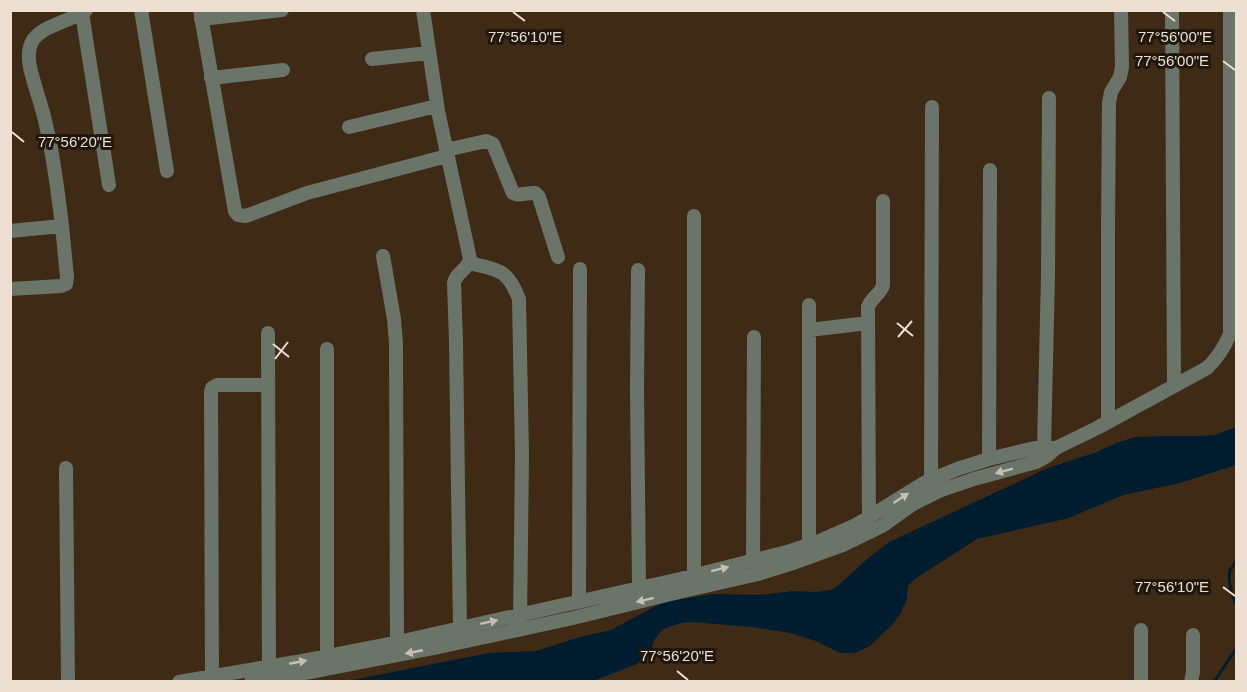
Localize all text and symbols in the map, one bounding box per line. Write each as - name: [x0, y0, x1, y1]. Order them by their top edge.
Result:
- text: 77°56'10"E: [488, 28, 562, 45]
- text: 77°56'00"E: [1138, 28, 1212, 45]
- text: 77°56'00"E: [1135, 52, 1209, 69]
- text: 77°56'20"E: [38, 133, 112, 150]
- one-way arrow: [994, 467, 1012, 476]
- one-way arrow: [892, 492, 908, 504]
- one-way arrow: [711, 563, 730, 573]
- text: 77°56'10"E: [1135, 578, 1209, 595]
- one-way arrow: [636, 596, 654, 606]
- one-way arrow: [480, 617, 499, 626]
- text: 77°56'20"E: [640, 647, 714, 664]
- one-way arrow: [404, 648, 423, 657]
- one-way arrow: [289, 657, 308, 666]

